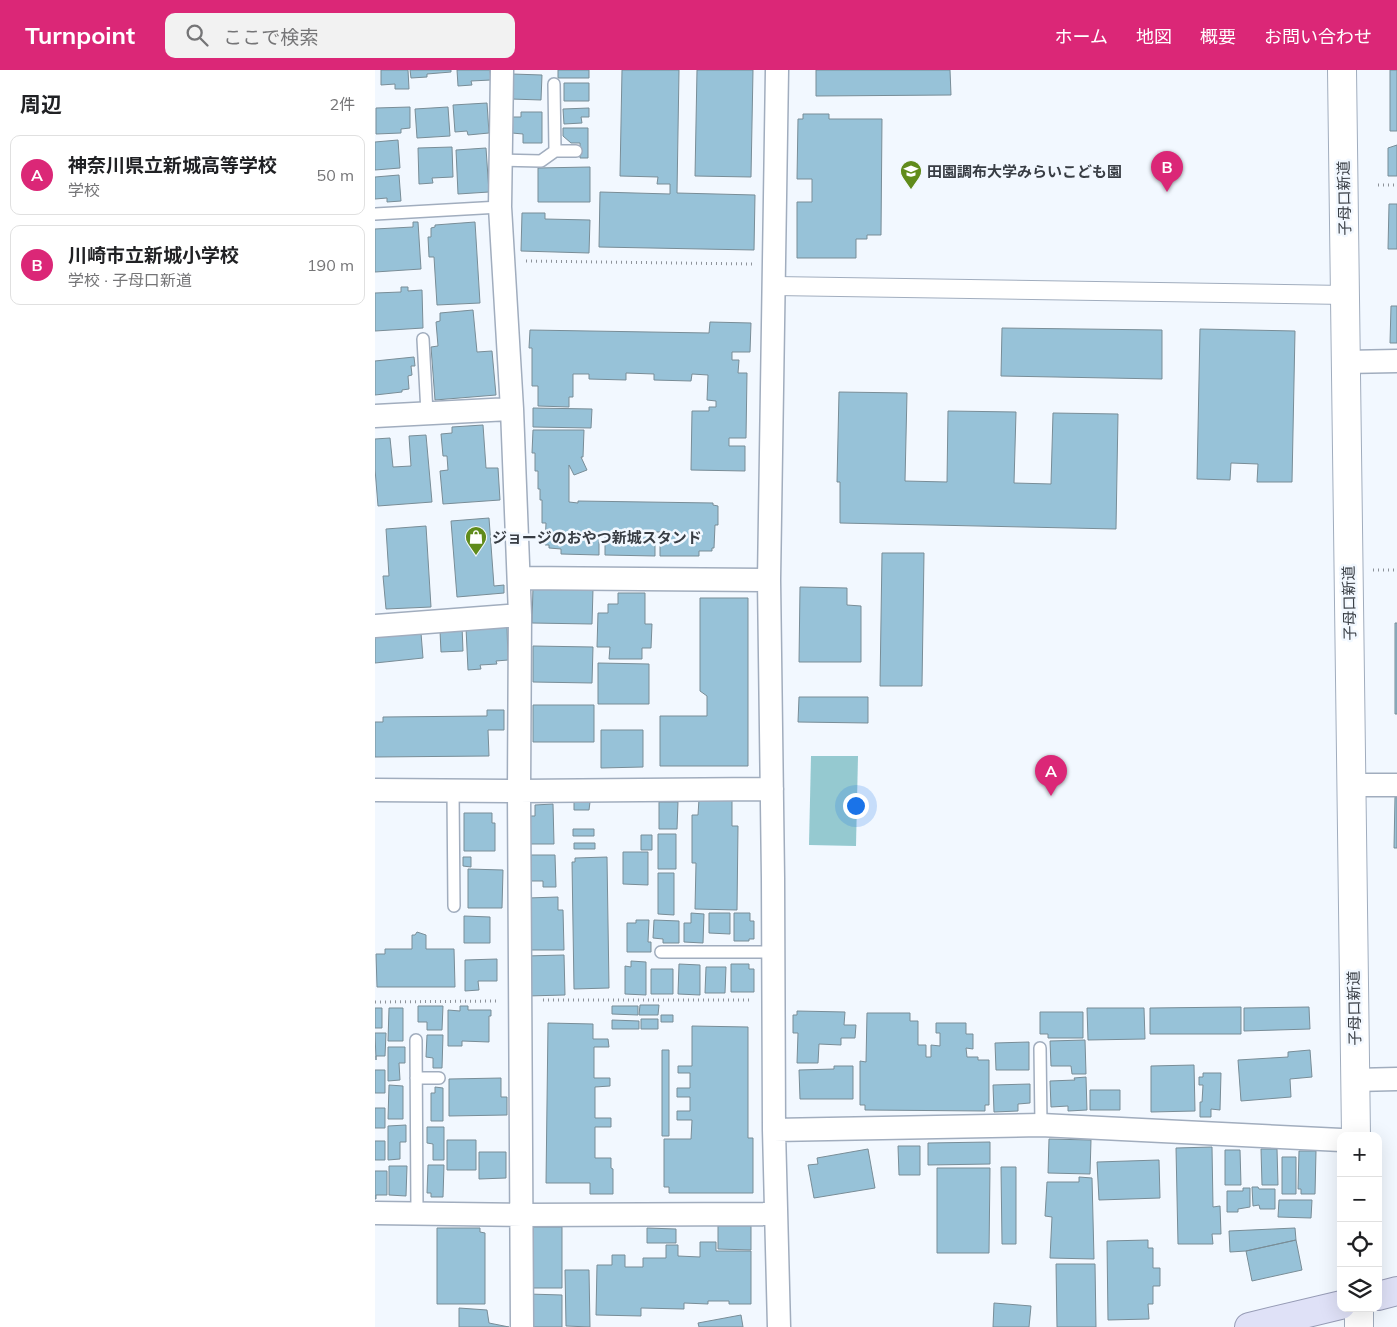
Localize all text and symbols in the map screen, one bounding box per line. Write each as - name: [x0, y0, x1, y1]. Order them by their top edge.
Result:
- search box: [165, 13, 515, 58]
- text: Turnpoint: [25, 20, 135, 50]
- icon: search: [183, 21, 211, 49]
- text: ここで検索: [223, 25, 318, 49]
- text: ホーム: [1055, 25, 1108, 48]
- text: 地図: [1136, 25, 1172, 48]
- text: 概要: [1200, 25, 1236, 48]
- text: お問い合わせ: [1264, 25, 1372, 48]
- text: 周辺: [20, 91, 62, 117]
- text: 2件: [329, 94, 355, 114]
- pin: B: [1151, 151, 1183, 192]
- text: 神奈川県立新城高等学校: [68, 153, 277, 177]
- school or university icon: 田園調布大学みらいこども園: [899, 159, 923, 190]
- street label: 子母口新道: [1334, 160, 1354, 236]
- place label: 田園調布大学みらいこども園: [927, 162, 1122, 181]
- text: A: [31, 165, 43, 185]
- text: 50 m: [317, 165, 354, 185]
- text: 学校: [68, 180, 100, 200]
- text: 川崎市立新城小学校: [68, 243, 239, 267]
- text: B: [31, 255, 43, 275]
- text: 190 m: [307, 255, 354, 275]
- text: 学校 · 子母口新道: [68, 270, 192, 290]
- shop icon: ジョージのおやつ新城スタンド: [464, 525, 488, 556]
- place label: ジョージのおやつ新城スタンド: [492, 528, 702, 547]
- street label: 子母口新道: [1339, 565, 1359, 641]
- pin: A: [1035, 755, 1067, 796]
- your location: [843, 793, 869, 819]
- street label: 子母口新道: [1344, 970, 1364, 1046]
- map controls: [1337, 1132, 1382, 1312]
- button: +: [1337, 1132, 1382, 1177]
- button: −: [1337, 1177, 1382, 1222]
- button: locate: [1337, 1222, 1382, 1267]
- button: layers: [1337, 1267, 1382, 1312]

